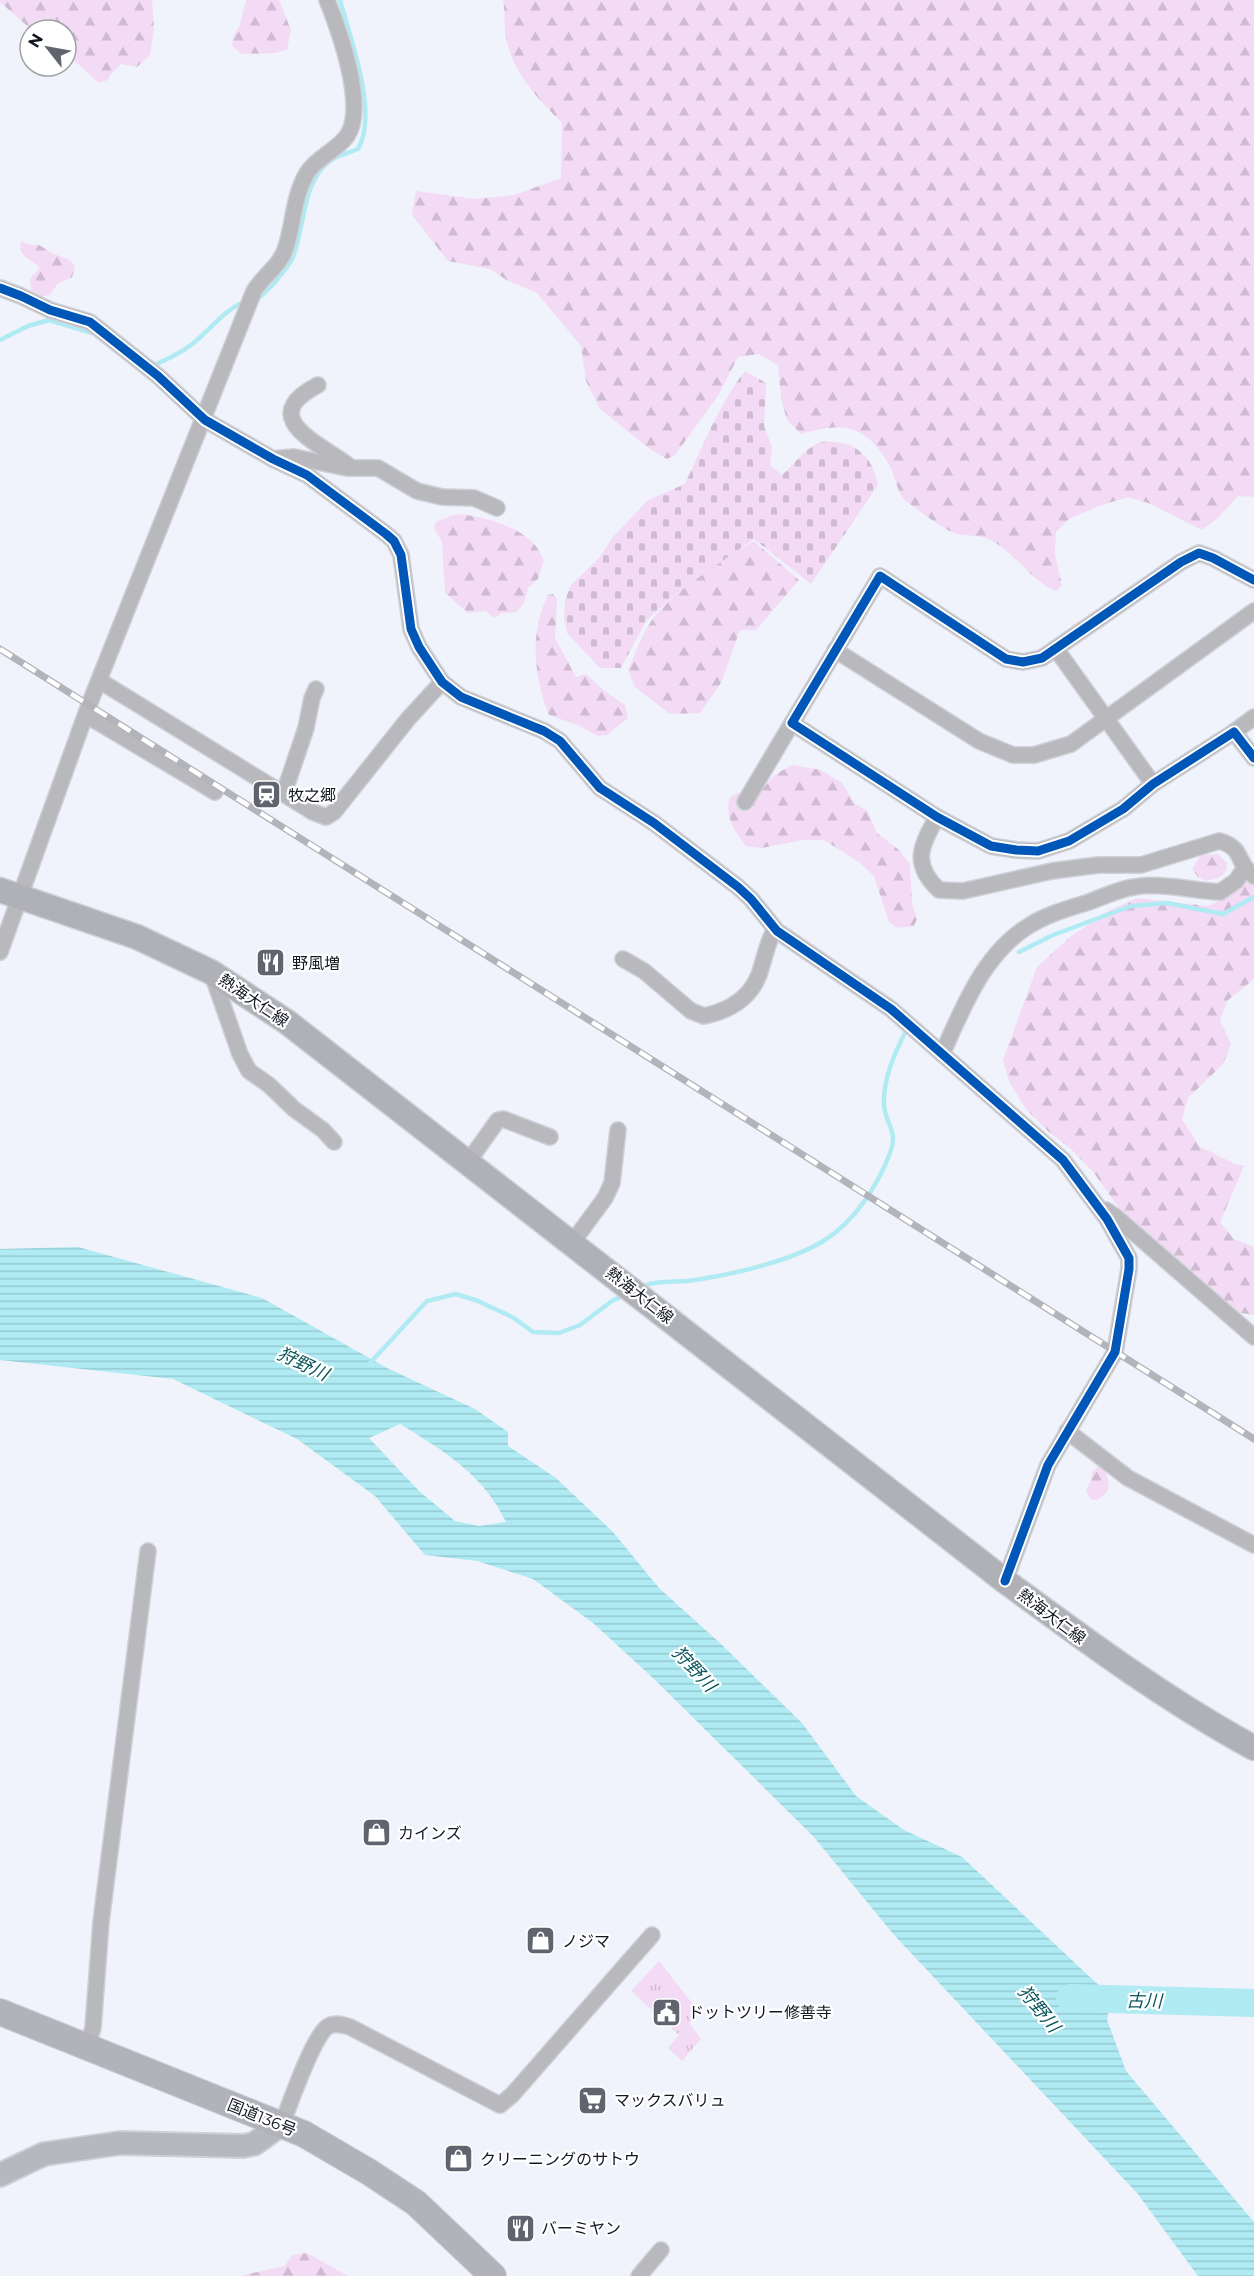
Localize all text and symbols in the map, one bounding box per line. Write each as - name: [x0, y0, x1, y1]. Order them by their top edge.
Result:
- north arrow: [18, 18, 78, 78]
- text: N: [24, 30, 47, 51]
- station icon: 牧之郷: [251, 779, 283, 811]
- place label: 牧之郷: [288, 786, 336, 805]
- restaurant icon: 野風増: [255, 947, 287, 979]
- place label: 野風増: [292, 954, 340, 973]
- street label: 熱海大仁線: [215, 970, 292, 1031]
- street label: 熱海大仁線: [602, 1263, 677, 1328]
- water label: 狩野川: [274, 1343, 334, 1386]
- street label: 熱海大仁線: [1014, 1585, 1089, 1648]
- water label: 狩野川: [668, 1642, 722, 1698]
- shop icon: カインズ: [361, 1817, 393, 1849]
- place label: カインズ: [398, 1824, 462, 1843]
- shop icon: ノジマ: [525, 1925, 557, 1957]
- place label: ノジマ: [562, 1932, 610, 1951]
- water label: 狩野川: [1013, 1981, 1066, 2038]
- water label: 古川: [1126, 1990, 1164, 2012]
- public building icon: ドットツリー修善寺: [651, 1996, 683, 2028]
- place label: ドットツリー修善寺: [688, 2003, 832, 2022]
- supermarket icon: マックスバリュ: [577, 2084, 609, 2116]
- place label: マックスバリュ: [614, 2091, 726, 2110]
- street label: 国道136号: [225, 2095, 299, 2140]
- shop icon: クリーニングのサトウ: [443, 2143, 475, 2175]
- place label: クリーニングのサトウ: [480, 2150, 640, 2169]
- restaurant icon: バーミヤン: [504, 2212, 536, 2244]
- place label: バーミヤン: [541, 2219, 621, 2238]

